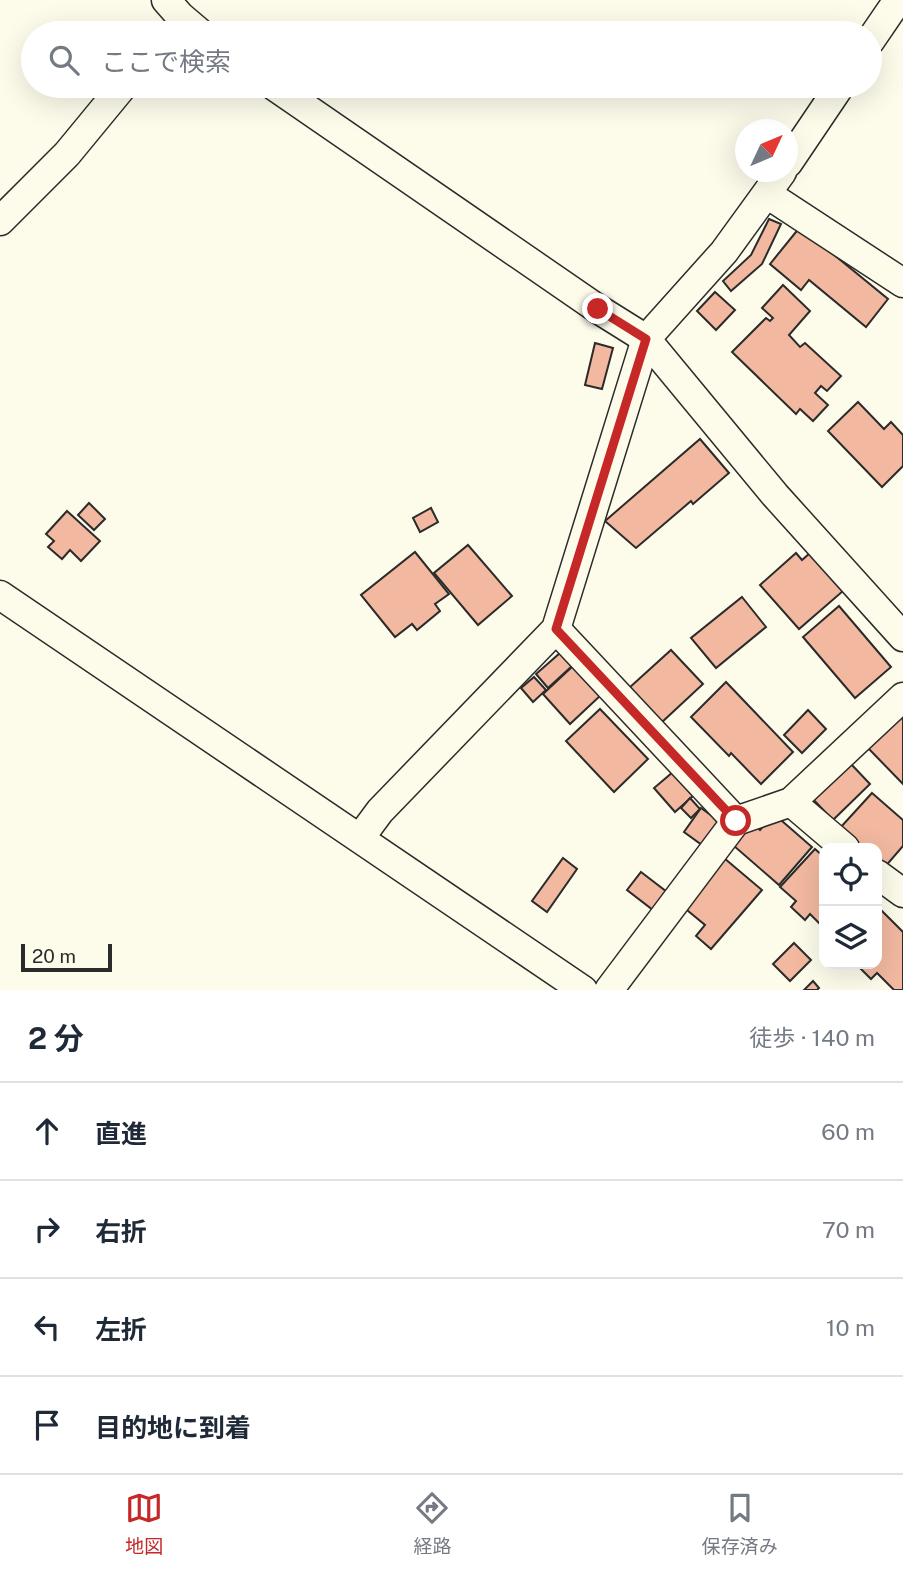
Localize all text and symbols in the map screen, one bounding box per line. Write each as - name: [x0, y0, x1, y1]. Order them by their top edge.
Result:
- search box: [21, 21, 882, 98]
- icon: search: [45, 41, 83, 79]
- text: ここで検索: [101, 46, 231, 77]
- north arrow: [735, 119, 798, 182]
- route end: [582, 293, 613, 324]
- route start: [720, 805, 751, 836]
- map controls: [819, 843, 882, 969]
- button: locate: [819, 843, 882, 906]
- button: layers: [819, 906, 882, 969]
- scale bar: [21, 941, 112, 973]
- text: 20 m: [32, 945, 76, 967]
- text: 2 分: [28, 1020, 84, 1056]
- text: 徒歩 · 140 m: [749, 1024, 875, 1051]
- icon: ahead: [28, 1112, 66, 1150]
- text: 直進: [95, 1118, 147, 1149]
- text: 60 m: [821, 1118, 875, 1145]
- icon: right: [28, 1210, 66, 1248]
- text: 右折: [95, 1216, 147, 1247]
- text: 70 m: [822, 1216, 875, 1243]
- icon: left: [28, 1308, 66, 1346]
- text: 左折: [95, 1314, 147, 1345]
- text: 10 m: [826, 1314, 875, 1341]
- icon: arrive: [28, 1406, 66, 1444]
- text: 目的地に到着: [95, 1412, 251, 1443]
- tab: 地図: [125, 1489, 163, 1558]
- tab: 経路: [413, 1489, 452, 1558]
- tab: 保存済み: [702, 1489, 778, 1558]

